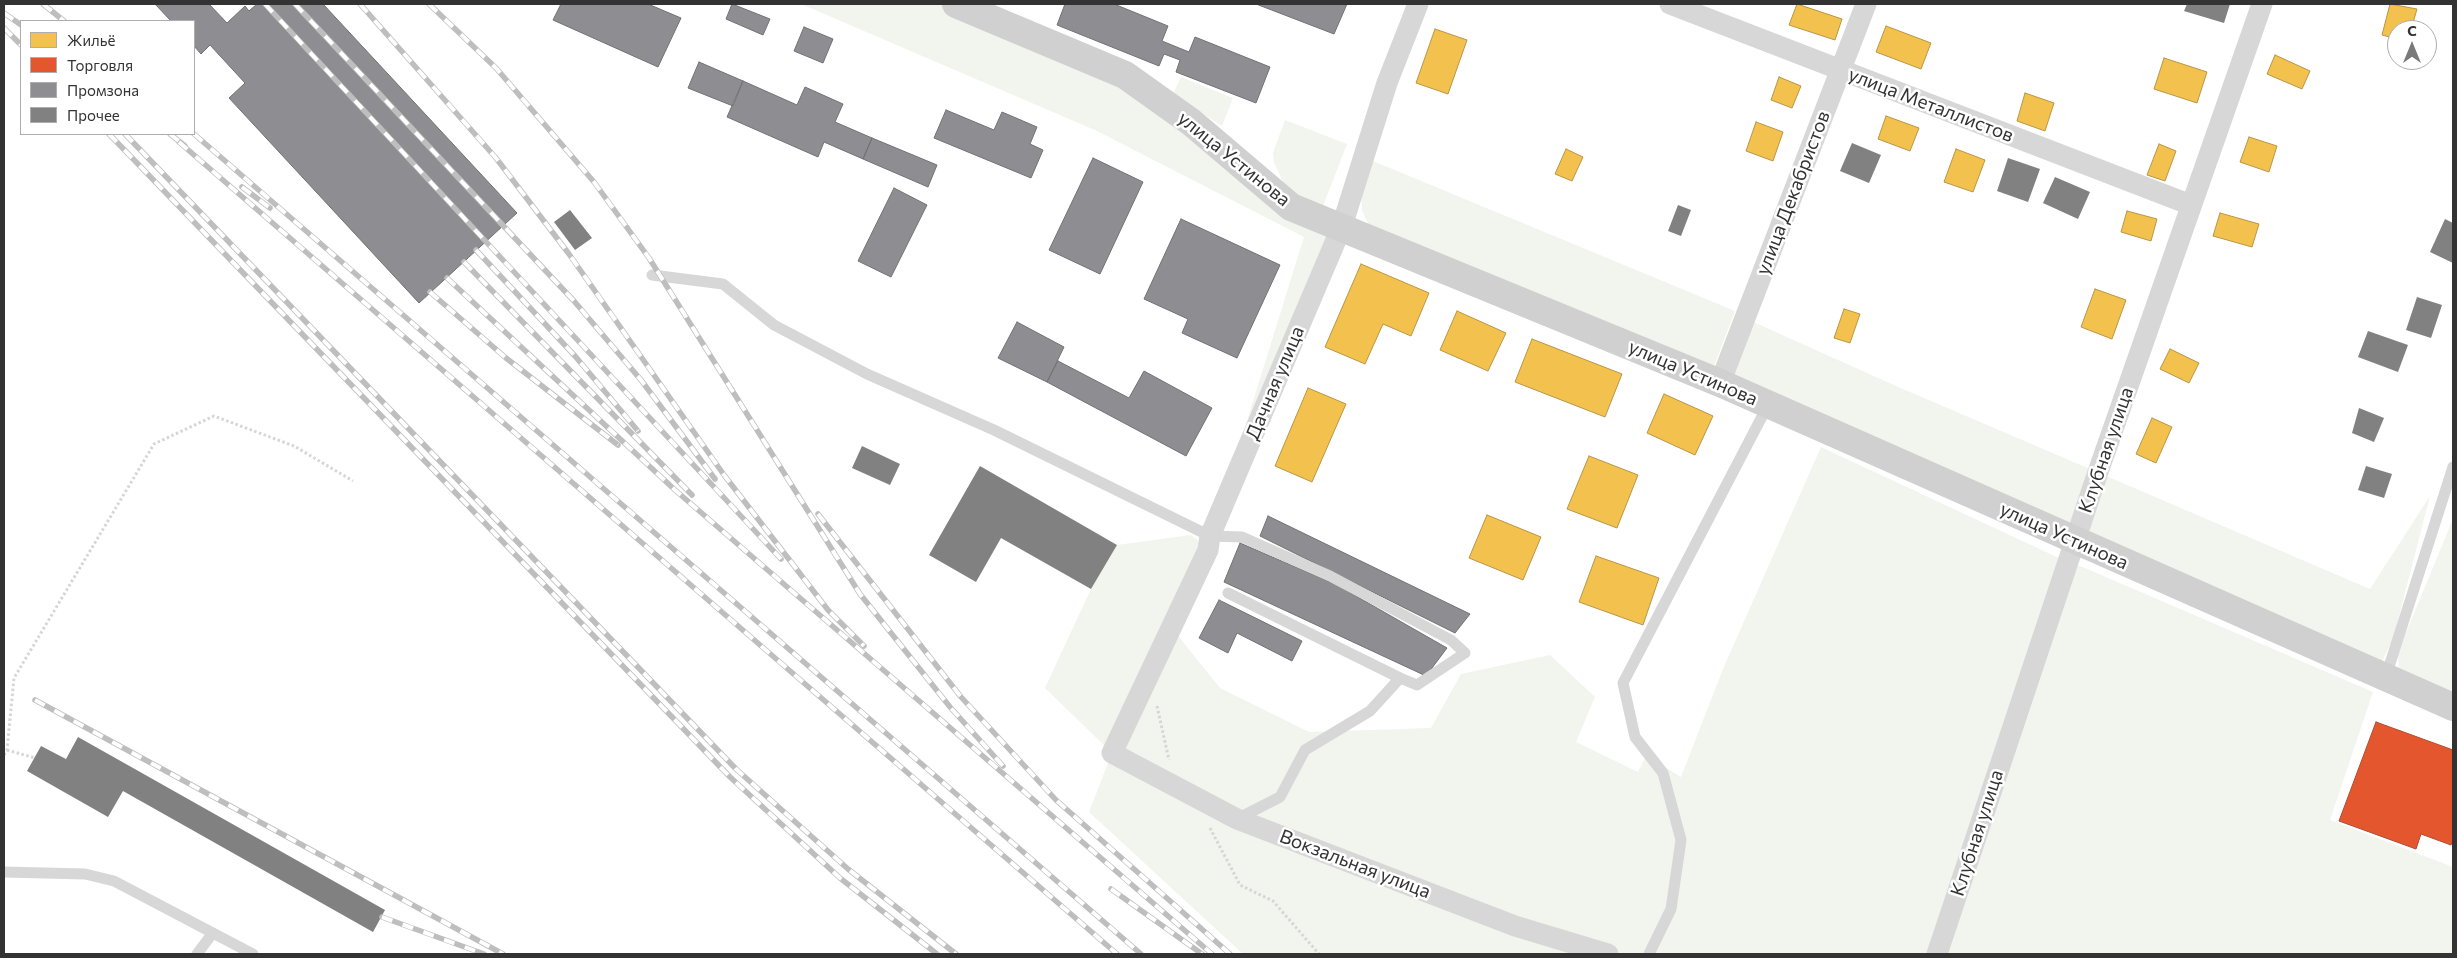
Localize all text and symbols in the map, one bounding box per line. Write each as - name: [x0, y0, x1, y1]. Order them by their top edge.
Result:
- legend: [20, 20, 195, 135]
- north arrow: [2387, 20, 2437, 70]
- text: С: [2407, 22, 2417, 39]
- text: Жильё: [67, 31, 115, 49]
- text: Торговля: [67, 56, 133, 74]
- street label: улица Металлистов: [1845, 63, 2017, 147]
- text: Промзона: [67, 81, 139, 99]
- text: Прочее: [67, 106, 120, 124]
- street label: улица Устинова: [1173, 107, 1295, 211]
- street label: улица Декабристов: [1751, 108, 1835, 278]
- street label: Дачная улица: [1241, 323, 1309, 443]
- street label: улица Устинова: [1625, 336, 1761, 410]
- street label: Клубная улица: [2074, 384, 2138, 516]
- street label: улица Устинова: [1996, 498, 2132, 574]
- street label: Клубная улица: [1946, 767, 2008, 899]
- street label: Вокзальная улица: [1276, 825, 1434, 903]

